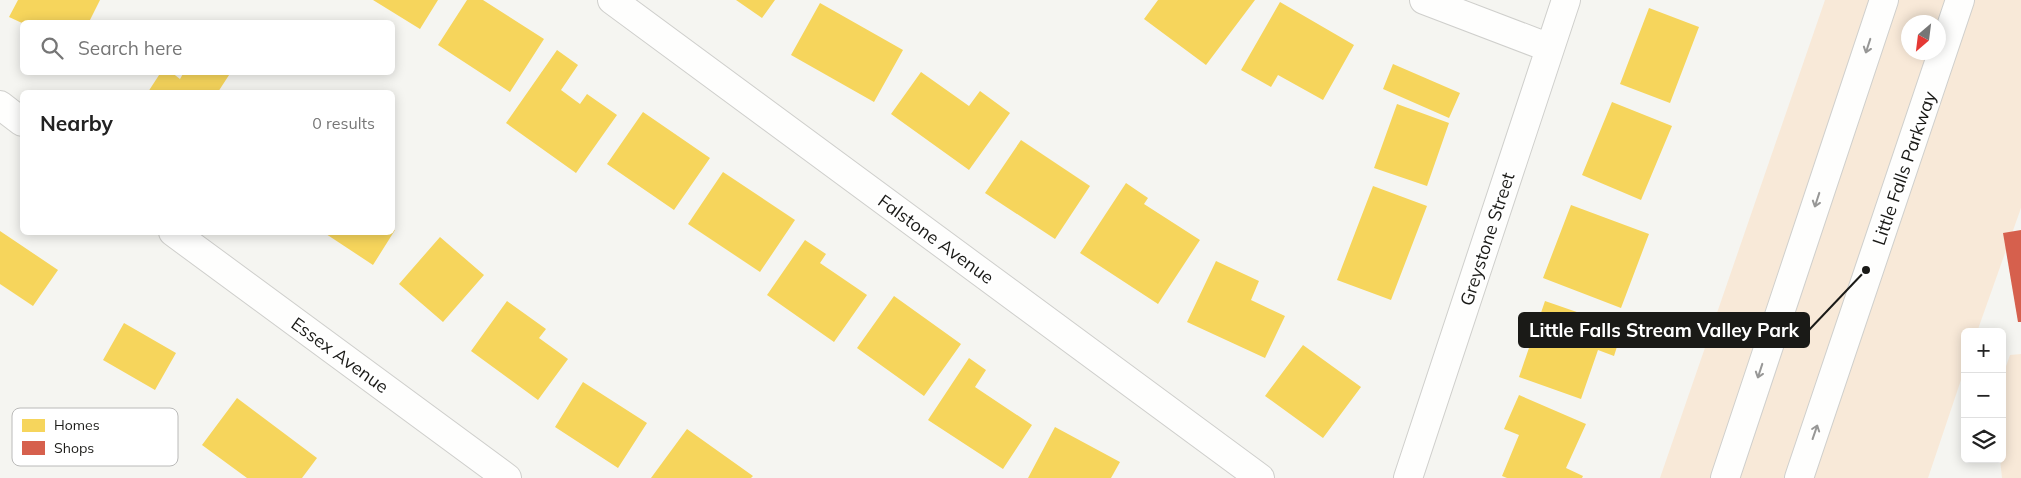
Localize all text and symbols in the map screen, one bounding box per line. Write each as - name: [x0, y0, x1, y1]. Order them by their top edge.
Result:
- north arrow: [1901, 15, 1946, 60]
- search box: [20, 20, 395, 75]
- icon: search: [38, 34, 66, 62]
- text: Search here: [78, 36, 182, 60]
- one-way arrow: [1863, 38, 1872, 54]
- street label: Little Falls Parkway: [1867, 88, 1941, 248]
- text: Nearby: [40, 110, 113, 136]
- text: 0 results: [312, 113, 375, 133]
- street label: Greystone Street: [1455, 169, 1519, 309]
- street label: Falstone Avenue: [873, 189, 999, 289]
- one-way arrow: [1812, 192, 1821, 208]
- street label: Essex Avenue: [287, 312, 393, 398]
- callout: Little Falls Stream Valley Park: [1519, 313, 1809, 347]
- text: Little Falls Stream Valley Park: [1529, 318, 1800, 342]
- map controls: [1961, 328, 2006, 463]
- button: +: [1961, 328, 2006, 373]
- one-way arrow: [1755, 363, 1764, 379]
- button: −: [1961, 373, 2006, 418]
- legend: [12, 408, 178, 466]
- text: Homes: [54, 416, 100, 434]
- button: layers: [1961, 418, 2006, 463]
- one-way arrow: [1811, 424, 1820, 440]
- text: Shops: [54, 439, 94, 457]

